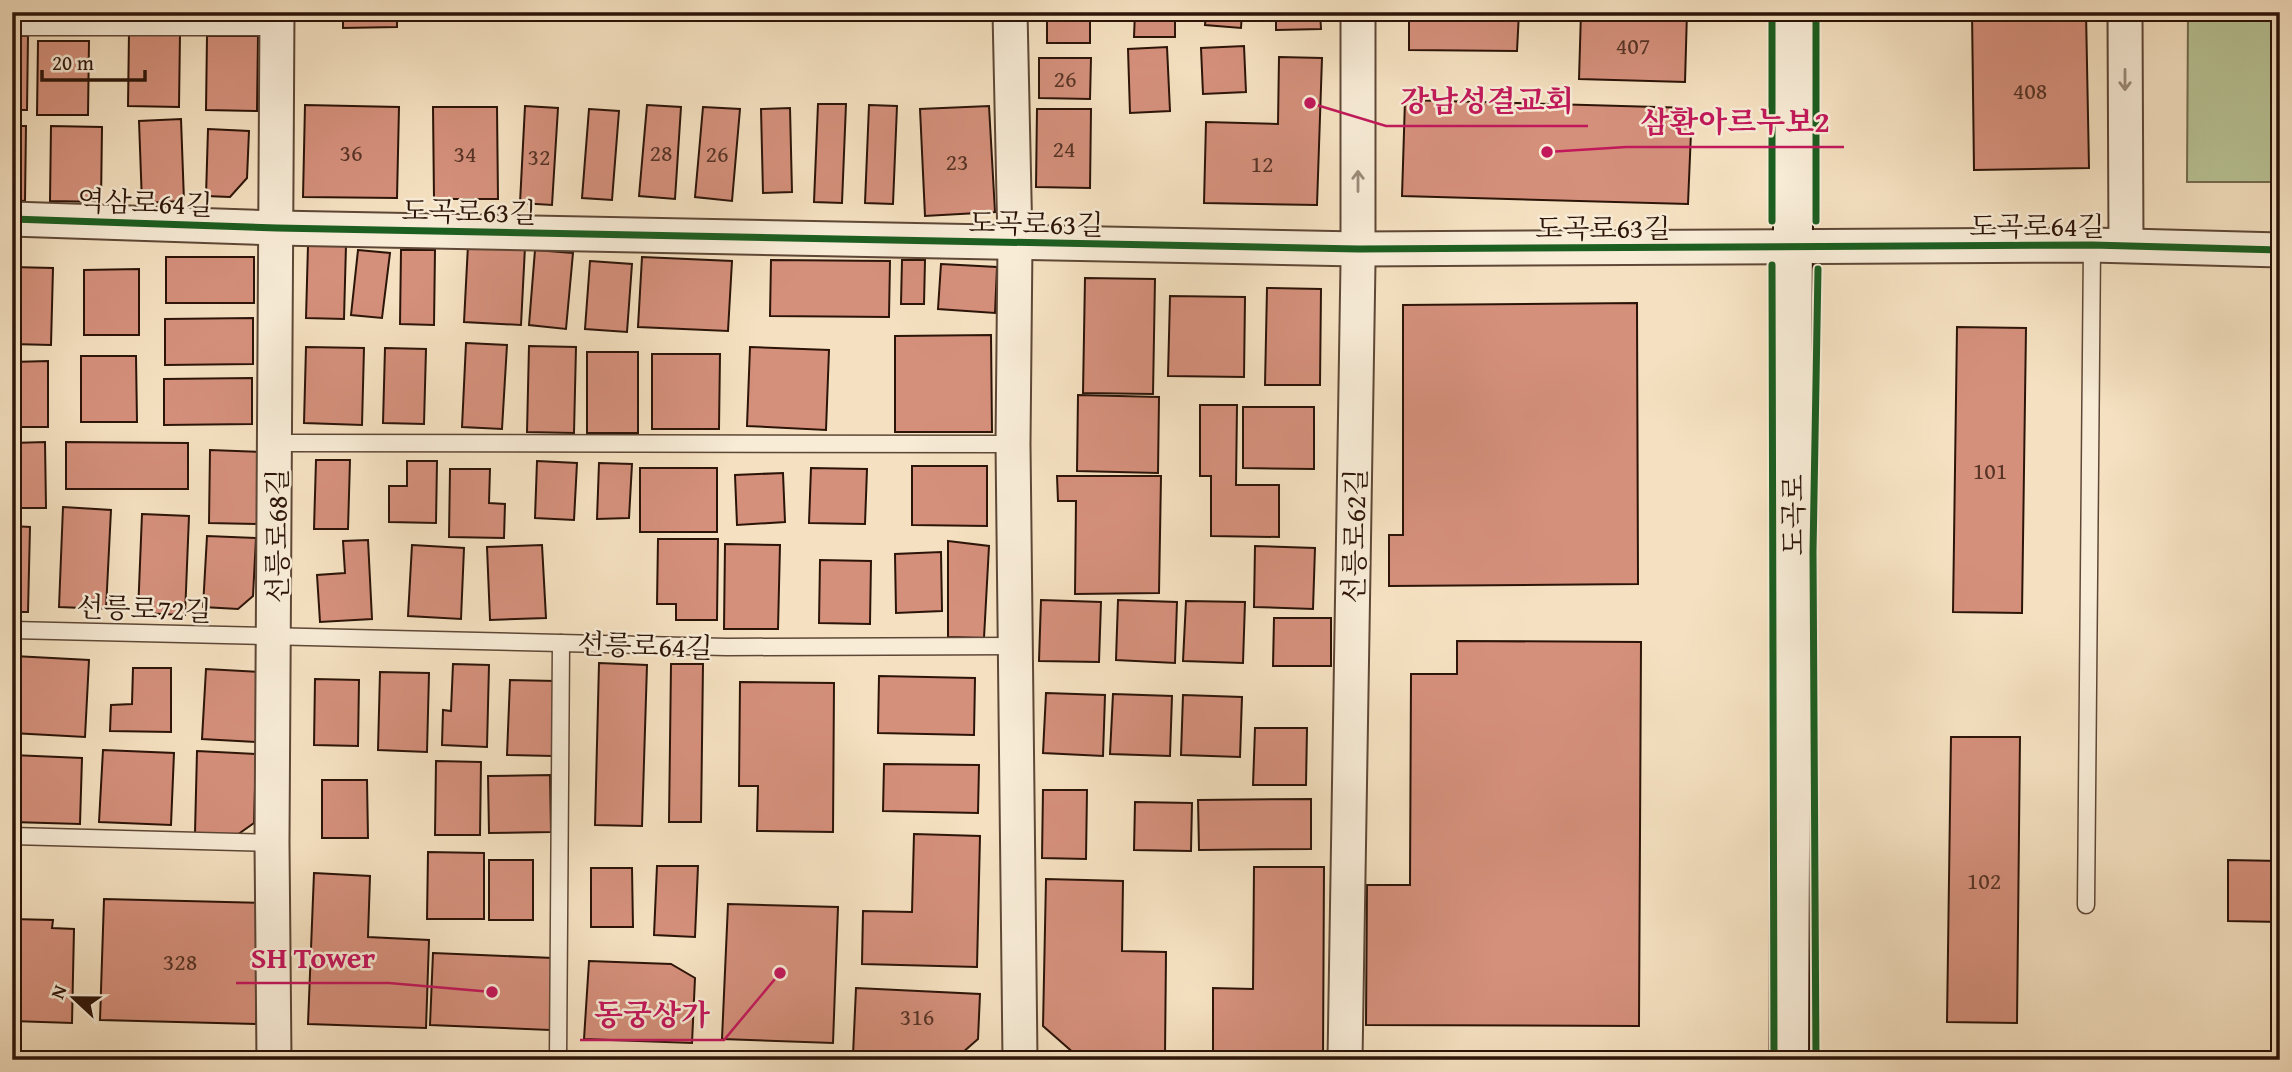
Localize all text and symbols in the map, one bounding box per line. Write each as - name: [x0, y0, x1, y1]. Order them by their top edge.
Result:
- house number: 407: [1616, 28, 1650, 63]
- scale bar: [42, 38, 145, 82]
- text: 20 m: [52, 47, 94, 78]
- house number: 26: [1053, 61, 1077, 96]
- one-way arrow: [2118, 69, 2132, 92]
- house number: 408: [2013, 73, 2047, 108]
- callout: 강남성결교회: [1386, 75, 1588, 126]
- text: 강남성결교회: [1400, 78, 1574, 122]
- callout: 삼환아르누보2: [1626, 96, 1844, 147]
- text: 삼환아르누보2: [1640, 99, 1830, 143]
- house number: 24: [1052, 131, 1076, 166]
- house number: 36: [339, 135, 363, 170]
- house number: 28: [649, 135, 673, 170]
- house number: 34: [453, 136, 477, 171]
- house number: 26: [705, 136, 729, 171]
- house number: 32: [527, 139, 551, 174]
- house number: 23: [945, 144, 969, 179]
- house number: 12: [1250, 146, 1274, 181]
- one-way arrow: [1351, 170, 1365, 193]
- street label: 역삼로64길: [77, 179, 213, 225]
- street label: 도곡로63길: [401, 189, 537, 233]
- street label: 도곡로63길: [968, 201, 1104, 245]
- street label: 도곡로64길: [1969, 205, 2105, 246]
- street label: 도곡로63길: [1535, 207, 1671, 248]
- house number: 101: [1973, 453, 2007, 488]
- street label: 선릉로68길: [256, 468, 297, 604]
- street label: 선릉로62길: [1332, 468, 1376, 604]
- street label: 도곡로: [1772, 474, 1813, 556]
- street label: 선릉로72길: [76, 585, 212, 631]
- street label: 선릉로64길: [577, 622, 713, 668]
- house number: 102: [1967, 863, 2001, 898]
- callout: SH Tower: [236, 932, 389, 983]
- text: SH Tower: [251, 935, 376, 979]
- house number: 328: [163, 944, 197, 979]
- north arrow: [38, 964, 108, 1034]
- text: N: [43, 980, 74, 1003]
- callout: 동궁상가: [580, 989, 724, 1040]
- text: 동궁상가: [594, 992, 710, 1036]
- house number: 316: [900, 999, 934, 1034]

